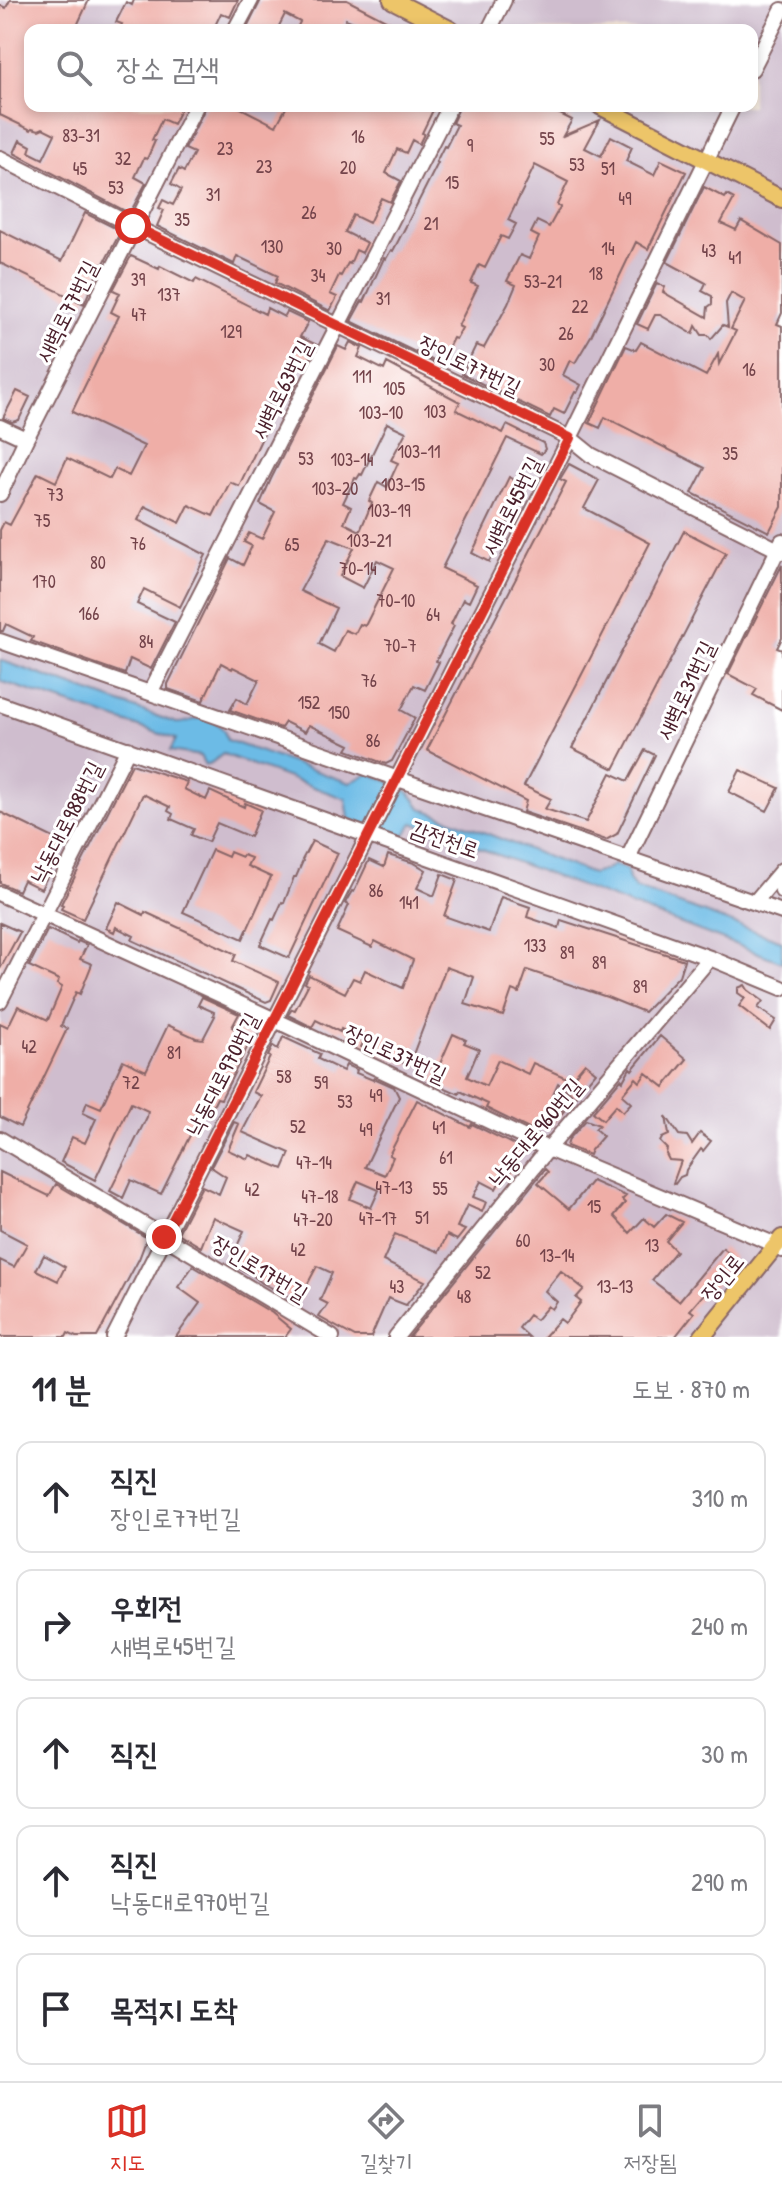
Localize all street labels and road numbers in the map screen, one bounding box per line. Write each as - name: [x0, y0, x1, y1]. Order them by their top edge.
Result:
- street label: 새벽로77번길: [28, 255, 105, 367]
- street label: 장인로77번길: [414, 327, 526, 403]
- street label: 새벽로63번길: [243, 334, 319, 444]
- street label: 새벽로45번길: [474, 451, 549, 559]
- street label: 새벽로31번길: [648, 635, 722, 744]
- street label: 낙동대로988번길: [22, 756, 110, 888]
- street label: 감전천로: [407, 813, 483, 865]
- street label: 낙동대로970번길: [178, 1007, 266, 1141]
- street label: 장인로37번길: [340, 1016, 452, 1090]
- street label: 낙동대로960번길: [481, 1071, 589, 1193]
- street label: 장인로17번길: [206, 1227, 314, 1309]
- street label: 장인로: [694, 1247, 750, 1307]

